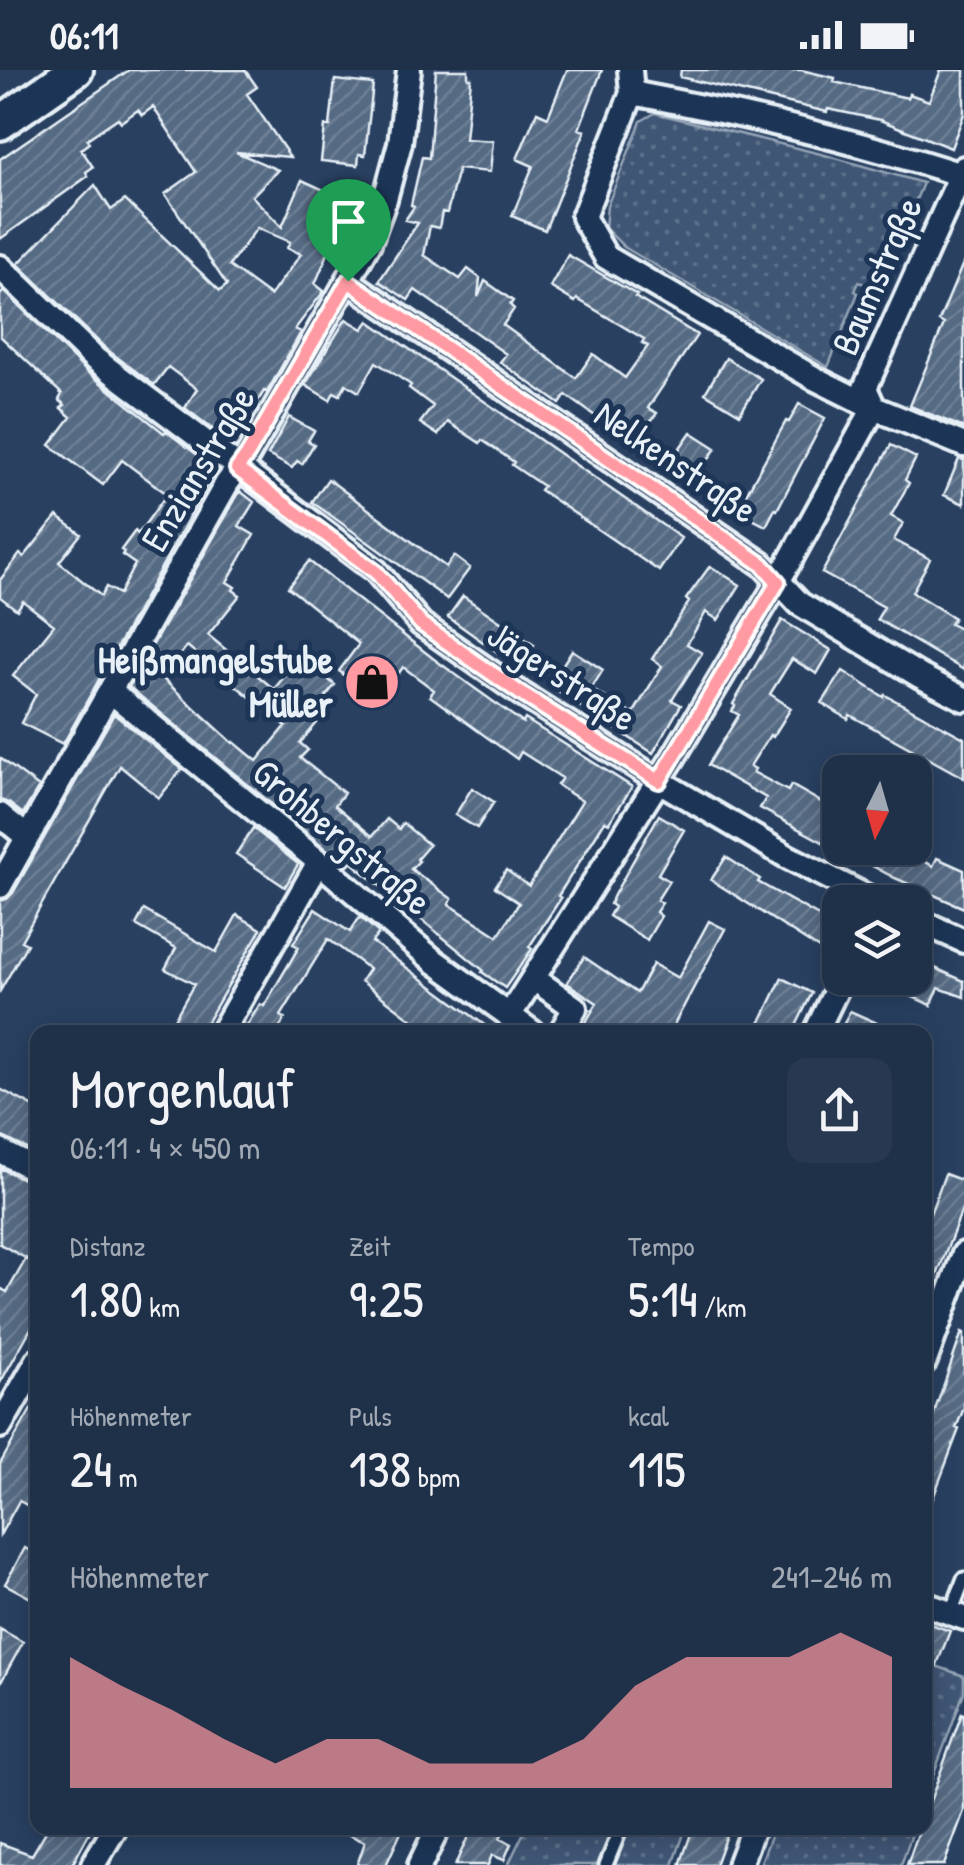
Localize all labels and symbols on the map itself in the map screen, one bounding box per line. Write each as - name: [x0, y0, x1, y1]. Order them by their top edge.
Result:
- pin: [306, 179, 391, 282]
- street label: Baumstraße: [818, 188, 934, 363]
- street label: Enzianstraße: [128, 377, 267, 560]
- street label: Nelkenstraße: [585, 388, 768, 535]
- street label: Jägerstraße: [478, 608, 647, 743]
- place label: Heißmangelstube Müller: [98, 633, 333, 729]
- shop icon: Heißmangelstube Müller: [342, 652, 402, 712]
- street label: Grohbergstraße: [242, 746, 443, 927]
- north arrow: [822, 755, 932, 865]

